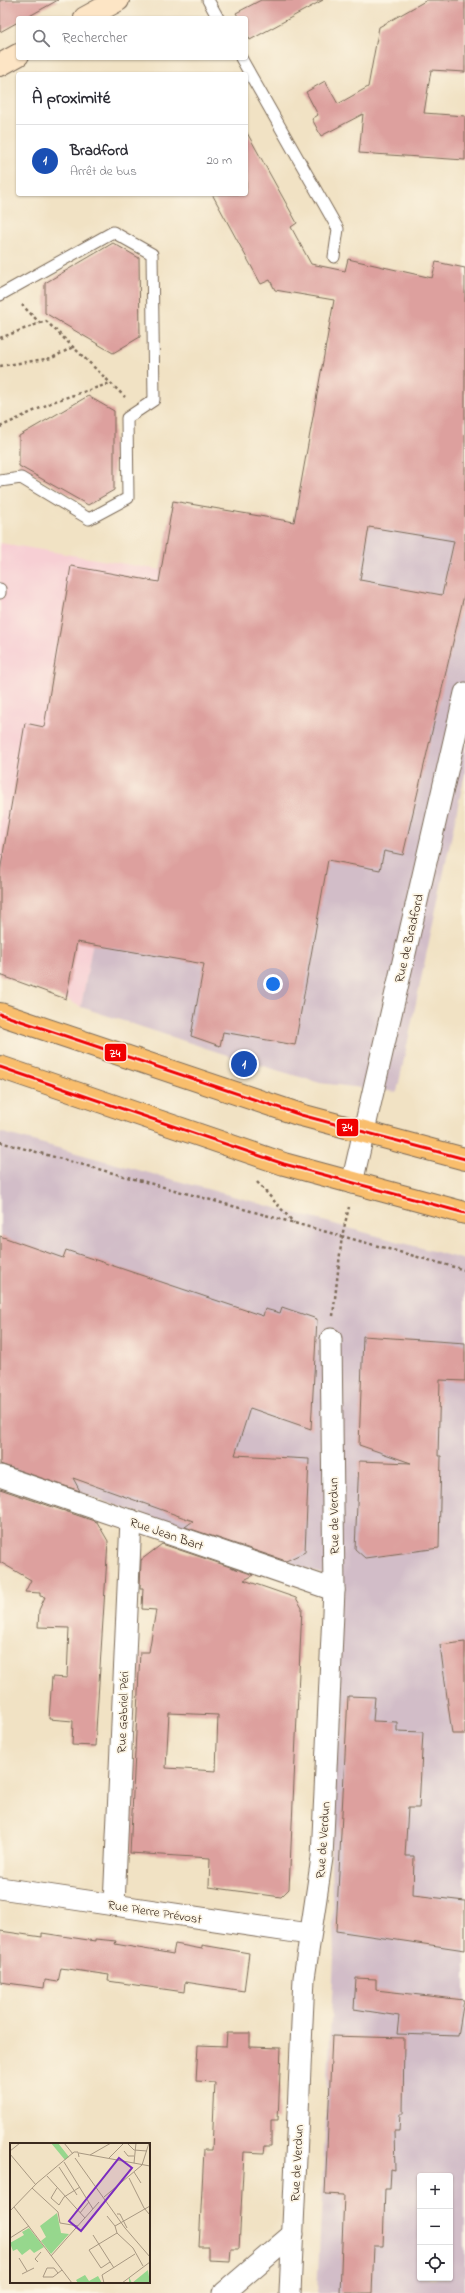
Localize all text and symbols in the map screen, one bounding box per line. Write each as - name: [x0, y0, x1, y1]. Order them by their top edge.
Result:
- search box: [16, 16, 248, 60]
- icon: search: [30, 27, 52, 49]
- text: Rechercher: [62, 27, 127, 49]
- text: À proximité: [32, 86, 110, 111]
- text: Bradford: [70, 140, 128, 162]
- text: 1: [43, 151, 47, 170]
- text: 20 m: [207, 151, 232, 170]
- text: Arrêt de bus: [70, 162, 137, 181]
- street label: Rue de Bradford: [390, 891, 429, 985]
- your location: [263, 974, 283, 994]
- line badge: Z4: [104, 1043, 127, 1062]
- text: Z4: [110, 1046, 121, 1062]
- pin: 1: [231, 1049, 257, 1079]
- line badge: Z4: [336, 1118, 359, 1137]
- text: Z4: [342, 1120, 353, 1136]
- street label: Rue de Verdun: [324, 1477, 345, 1555]
- street label: Rue Jean Bart: [127, 1513, 206, 1556]
- street label: Rue Gabriel Péri: [113, 1671, 134, 1753]
- street label: Rue de Verdun: [311, 1801, 336, 1879]
- street label: Rue Pierre Prévost: [106, 1896, 204, 1929]
- street label: Rue de Verdun: [286, 2124, 309, 2202]
- inset map: [10, 2143, 150, 2283]
- map controls: [417, 2173, 453, 2281]
- button: +: [417, 2173, 453, 2209]
- button: −: [417, 2209, 453, 2245]
- button: locate: [417, 2245, 453, 2281]

